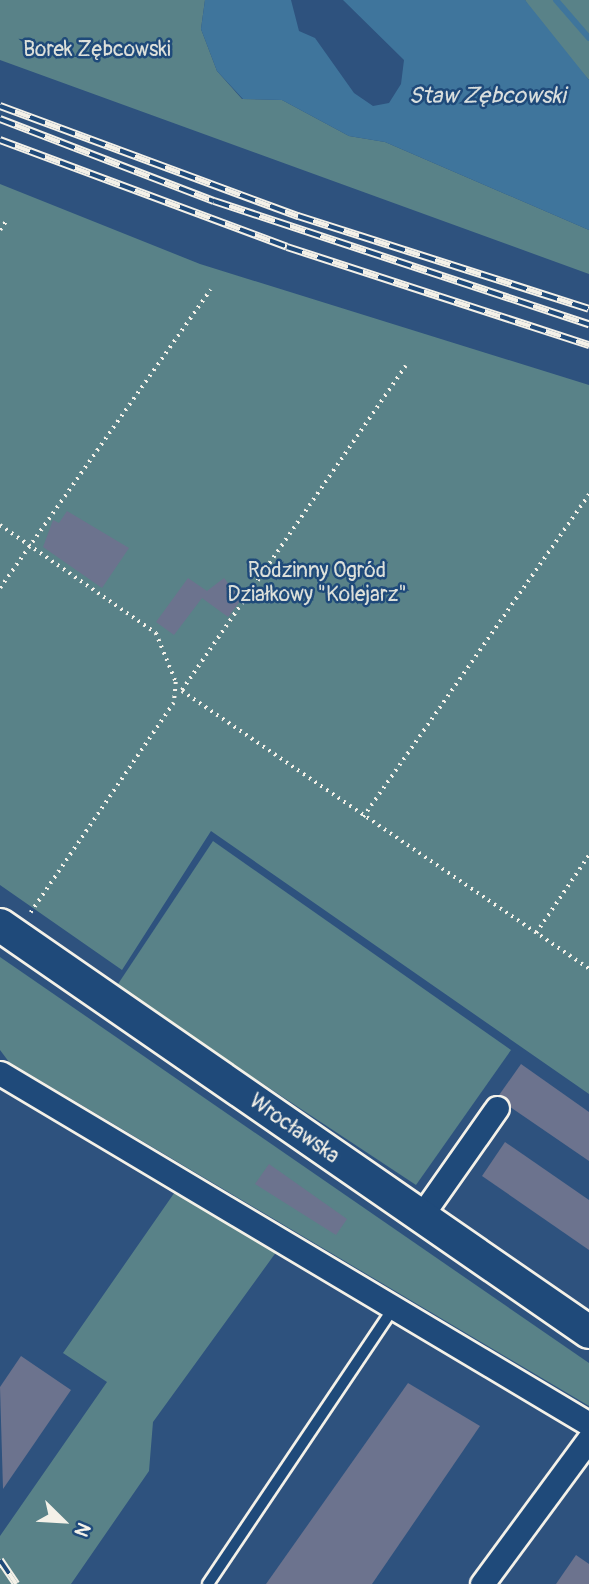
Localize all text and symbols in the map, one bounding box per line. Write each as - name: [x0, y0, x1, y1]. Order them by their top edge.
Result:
- park label: Borek Zębcowski: [23, 37, 171, 63]
- water label: Staw Zębcowski: [409, 82, 565, 110]
- park label: Rodzinny Ogród Działkowy "Kolejarz": [227, 558, 407, 608]
- street label: Wrocławska: [244, 1089, 344, 1169]
- north arrow: [28, 1486, 98, 1556]
- text: N: [69, 1519, 96, 1540]

